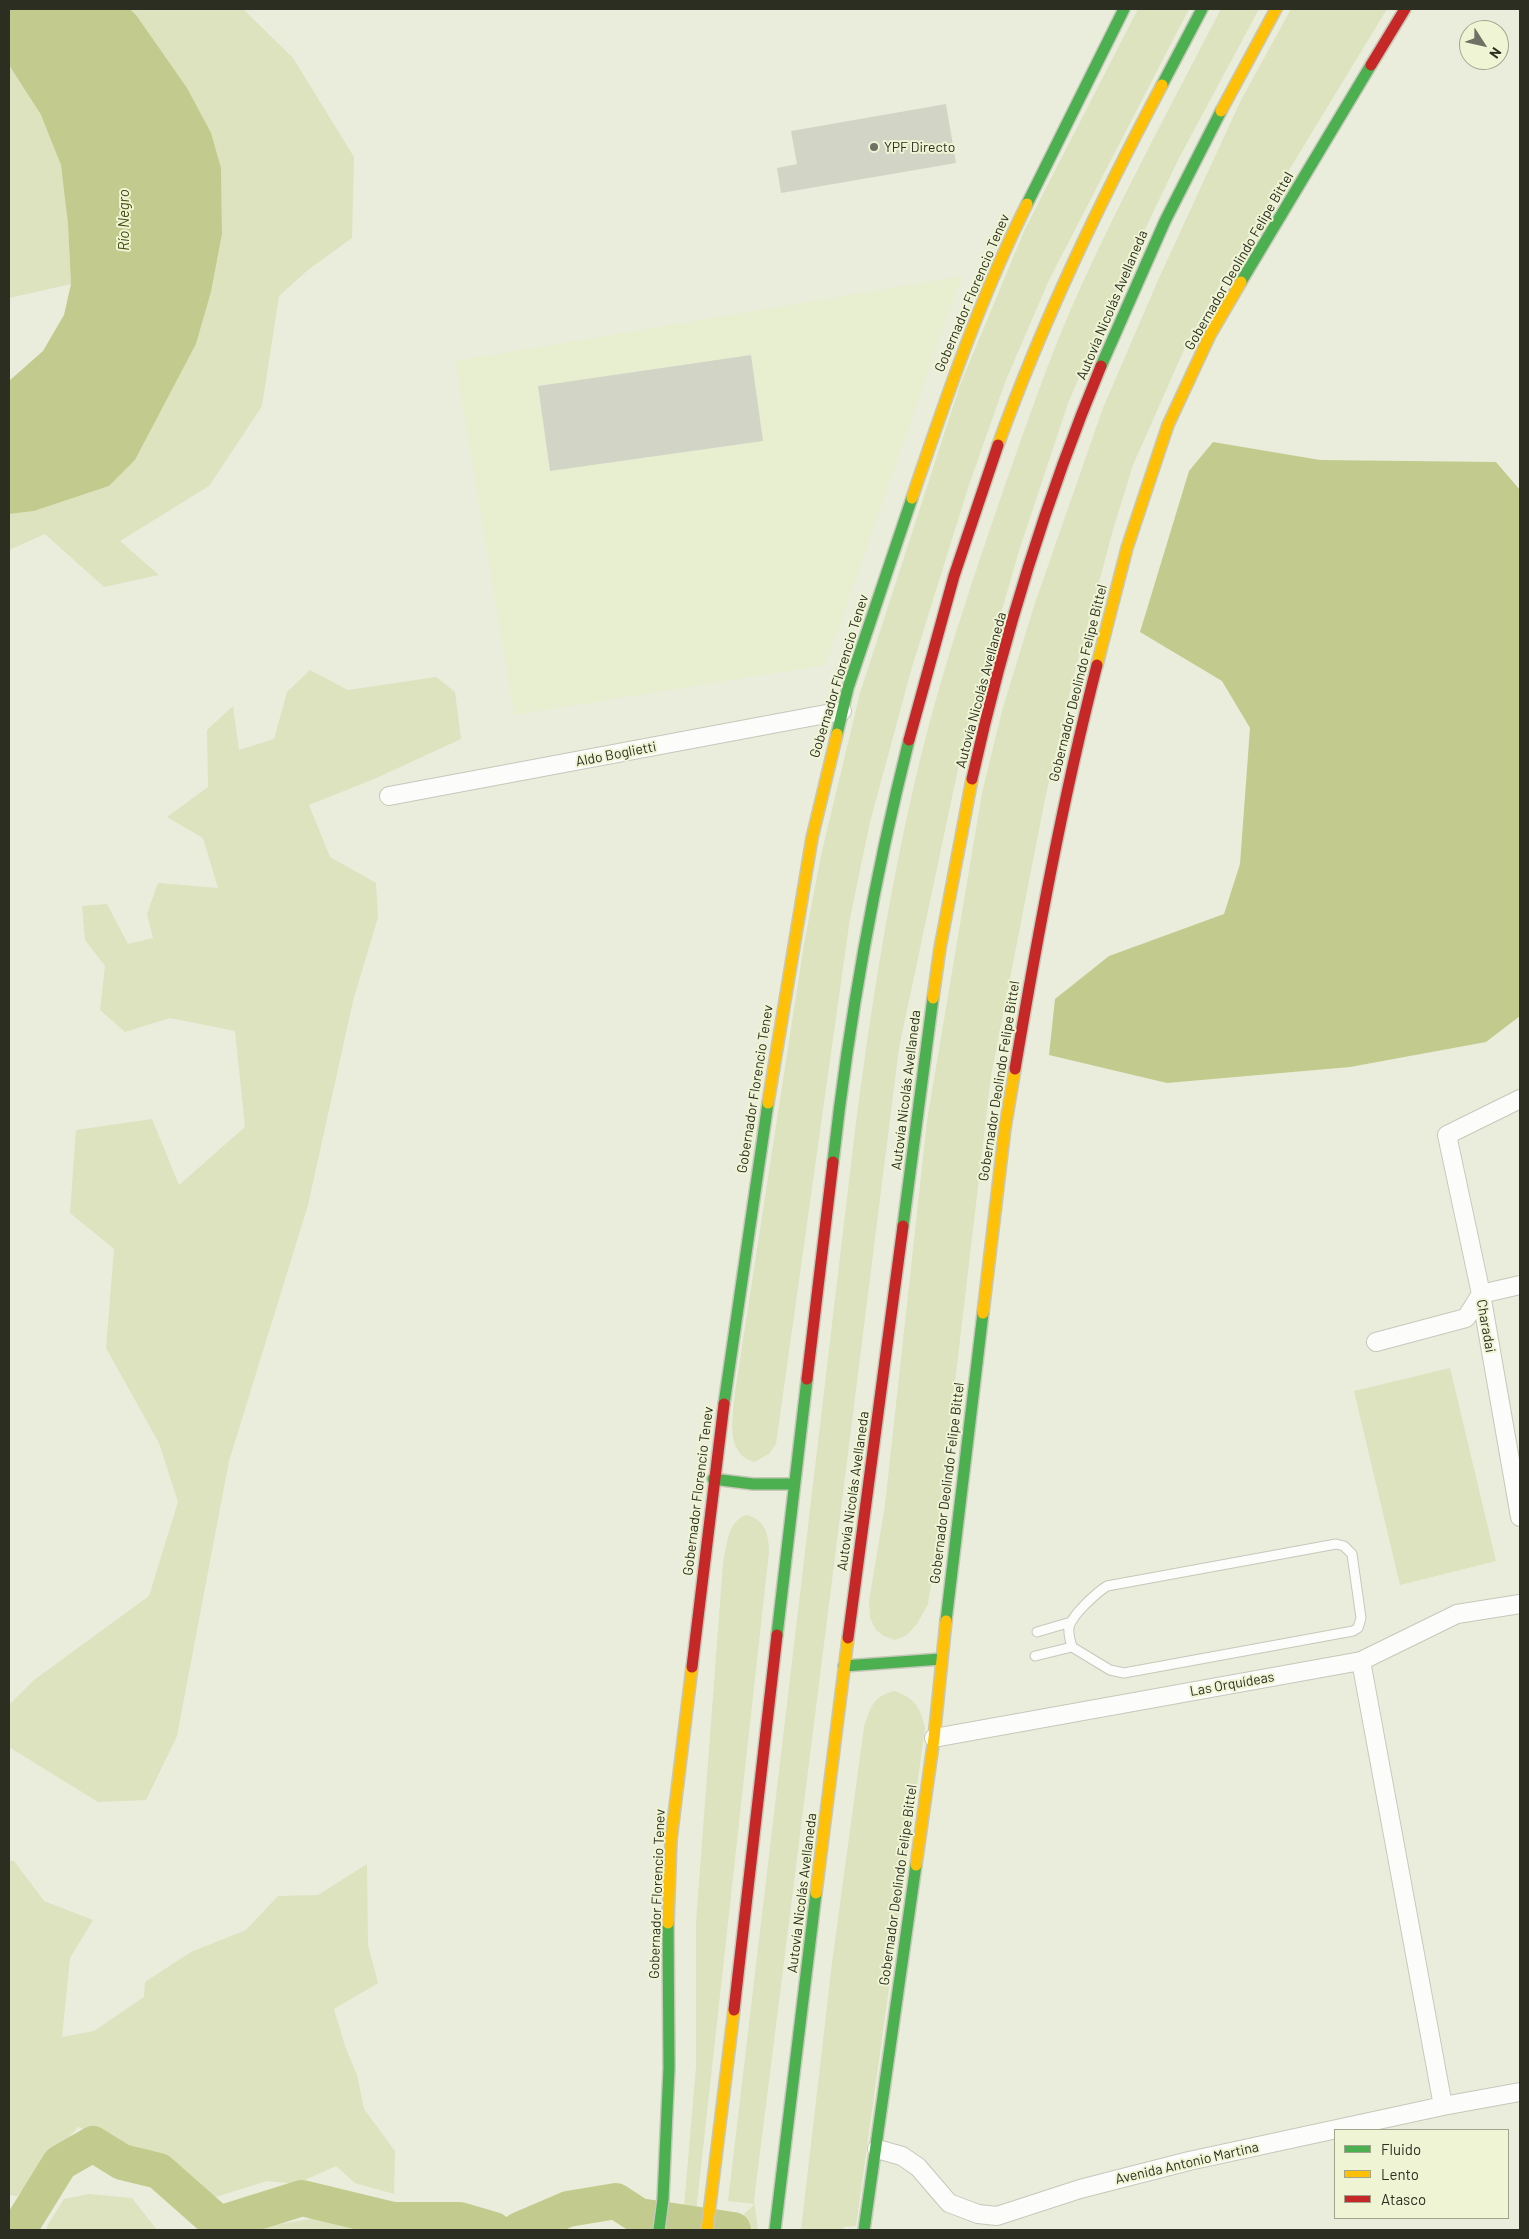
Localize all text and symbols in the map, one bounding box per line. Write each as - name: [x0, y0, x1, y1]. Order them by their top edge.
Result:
- north arrow: [1459, 20, 1509, 70]
- text: N: [1486, 45, 1506, 62]
- place label: YPF Directo: [884, 139, 955, 155]
- marker: YPF Directo: [868, 141, 880, 153]
- street label: Gobernador Deolindo Felipe Bittel: [1181, 169, 1297, 353]
- water label: Río Negro: [115, 189, 133, 251]
- street label: Gobernador Florencio Tenev: [931, 211, 1013, 375]
- street label: Autovía Nicolás Avellaneda: [1073, 228, 1151, 382]
- street label: Gobernador Deolindo Felipe Bittel: [1045, 583, 1111, 783]
- street label: Gobernador Florencio Tenev: [806, 592, 872, 760]
- street label: Autovía Nicolás Avellaneda: [952, 610, 1010, 770]
- street label: Aldo Boglietti: [574, 738, 658, 770]
- street label: Gobernador Deolindo Felipe Bittel: [975, 980, 1023, 1182]
- street label: Gobernador Florencio Tenev: [733, 1004, 777, 1174]
- street label: Autovía Nicolás Avellaneda: [888, 1009, 924, 1171]
- street label: Charadai: [1473, 1298, 1499, 1354]
- street label: Gobernador Deolindo Felipe Bittel: [926, 1381, 968, 1585]
- street label: Gobernador Florencio Tenev: [679, 1406, 717, 1576]
- street label: Autovía Nicolás Avellaneda: [833, 1410, 873, 1572]
- street label: Las Orquídeas: [1188, 1668, 1276, 1700]
- street label: Gobernador Deolindo Felipe Bittel: [876, 1783, 920, 1987]
- street label: Gobernador Florencio Tenev: [646, 1809, 668, 1979]
- street label: Autovía Nicolás Avellaneda: [784, 1812, 820, 1974]
- legend: [1334, 2129, 1509, 2219]
- street label: Avenida Antonio Martina: [1114, 2138, 1260, 2188]
- text: Fluido: [1381, 2140, 1421, 2158]
- text: Lento: [1381, 2165, 1419, 2183]
- text: Atasco: [1381, 2190, 1426, 2208]

